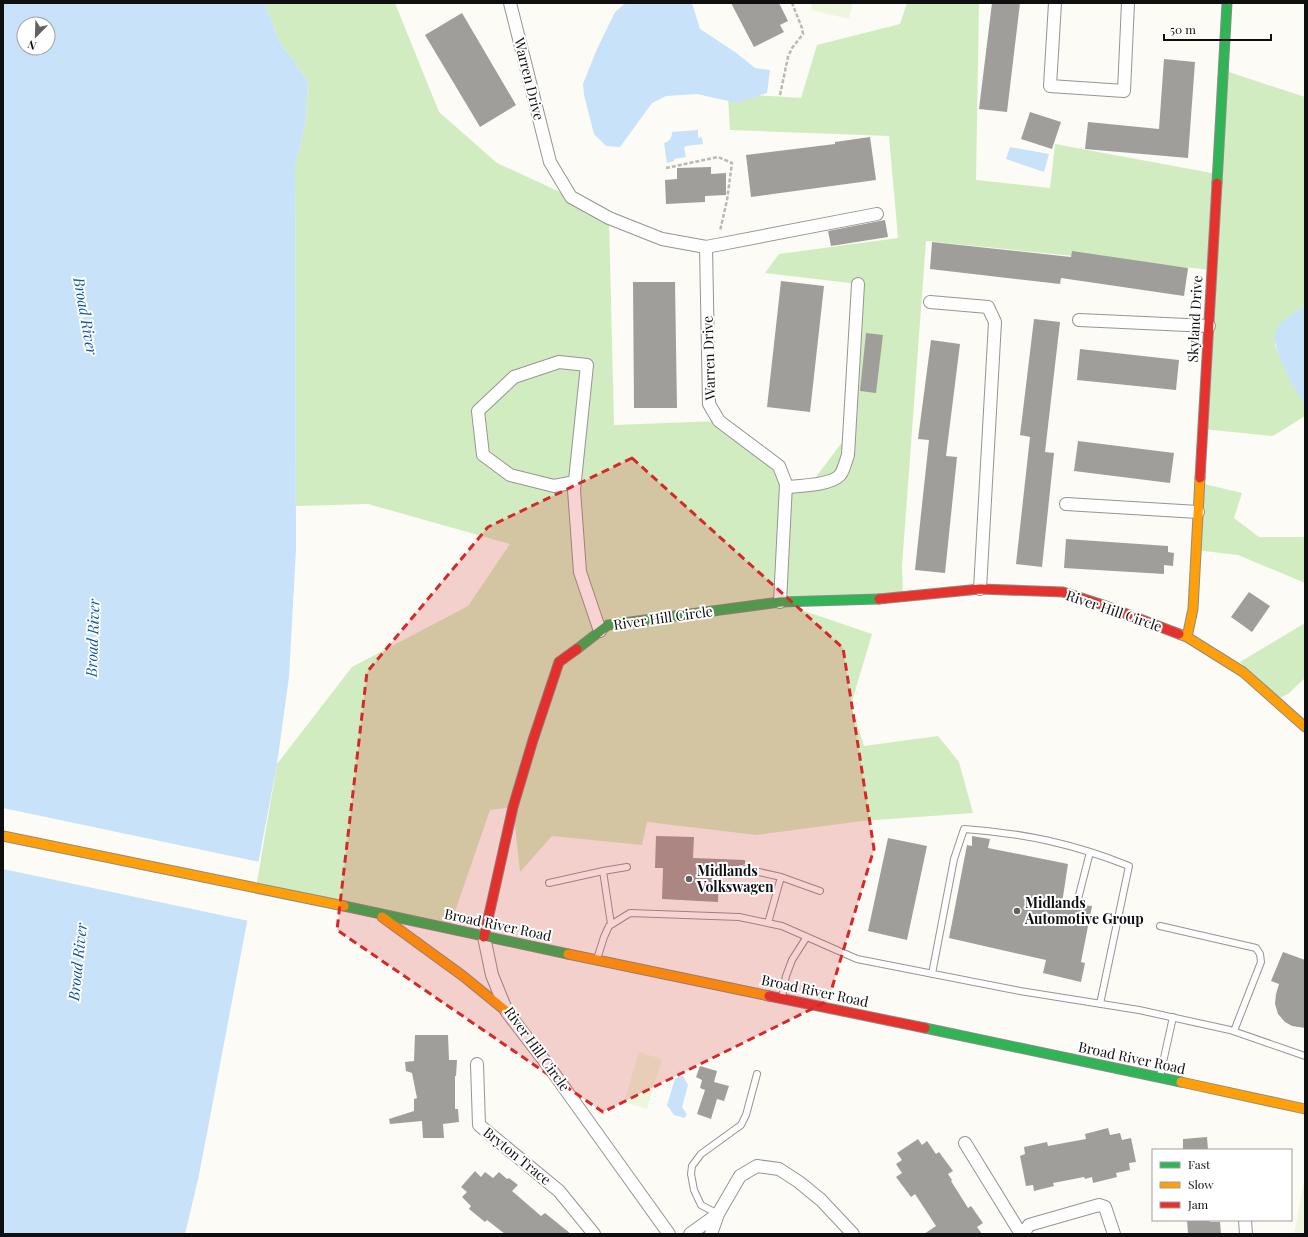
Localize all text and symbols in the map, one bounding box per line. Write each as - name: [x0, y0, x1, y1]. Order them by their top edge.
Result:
- north arrow: [16, 16, 56, 56]
- scale bar: [1164, 16, 1271, 42]
- text: 50 m: [1170, 21, 1196, 37]
- street label: Warren Drive: [510, 35, 549, 122]
- text: N: [25, 37, 38, 54]
- water label: Broad River: [69, 275, 103, 357]
- street label: Skyland Drive: [1183, 275, 1206, 363]
- street label: Warren Drive: [698, 316, 720, 401]
- street label: River Hill Circle: [1064, 585, 1165, 636]
- water label: Broad River: [81, 598, 103, 678]
- street label: River Hill Circle: [612, 601, 714, 634]
- place label: Midlands Volkswagen: [696, 861, 774, 896]
- marker: Midlands Volkswagen: [684, 874, 694, 884]
- place label: Midlands Automotive Group: [1024, 893, 1144, 928]
- street label: Broad River Road: [443, 904, 553, 945]
- marker: Midlands Automotive Group: [1012, 906, 1022, 916]
- water label: Broad River: [63, 921, 91, 1003]
- street label: Broad River Road: [760, 970, 870, 1011]
- street label: River Hill Circle: [500, 1003, 574, 1095]
- street label: Broad River Road: [1077, 1037, 1187, 1078]
- street label: Bryton Trace: [480, 1122, 555, 1189]
- legend: [1152, 1149, 1292, 1221]
- text: Fast: [1188, 1156, 1211, 1172]
- text: Slow: [1188, 1176, 1214, 1192]
- text: Jam: [1187, 1196, 1209, 1212]

